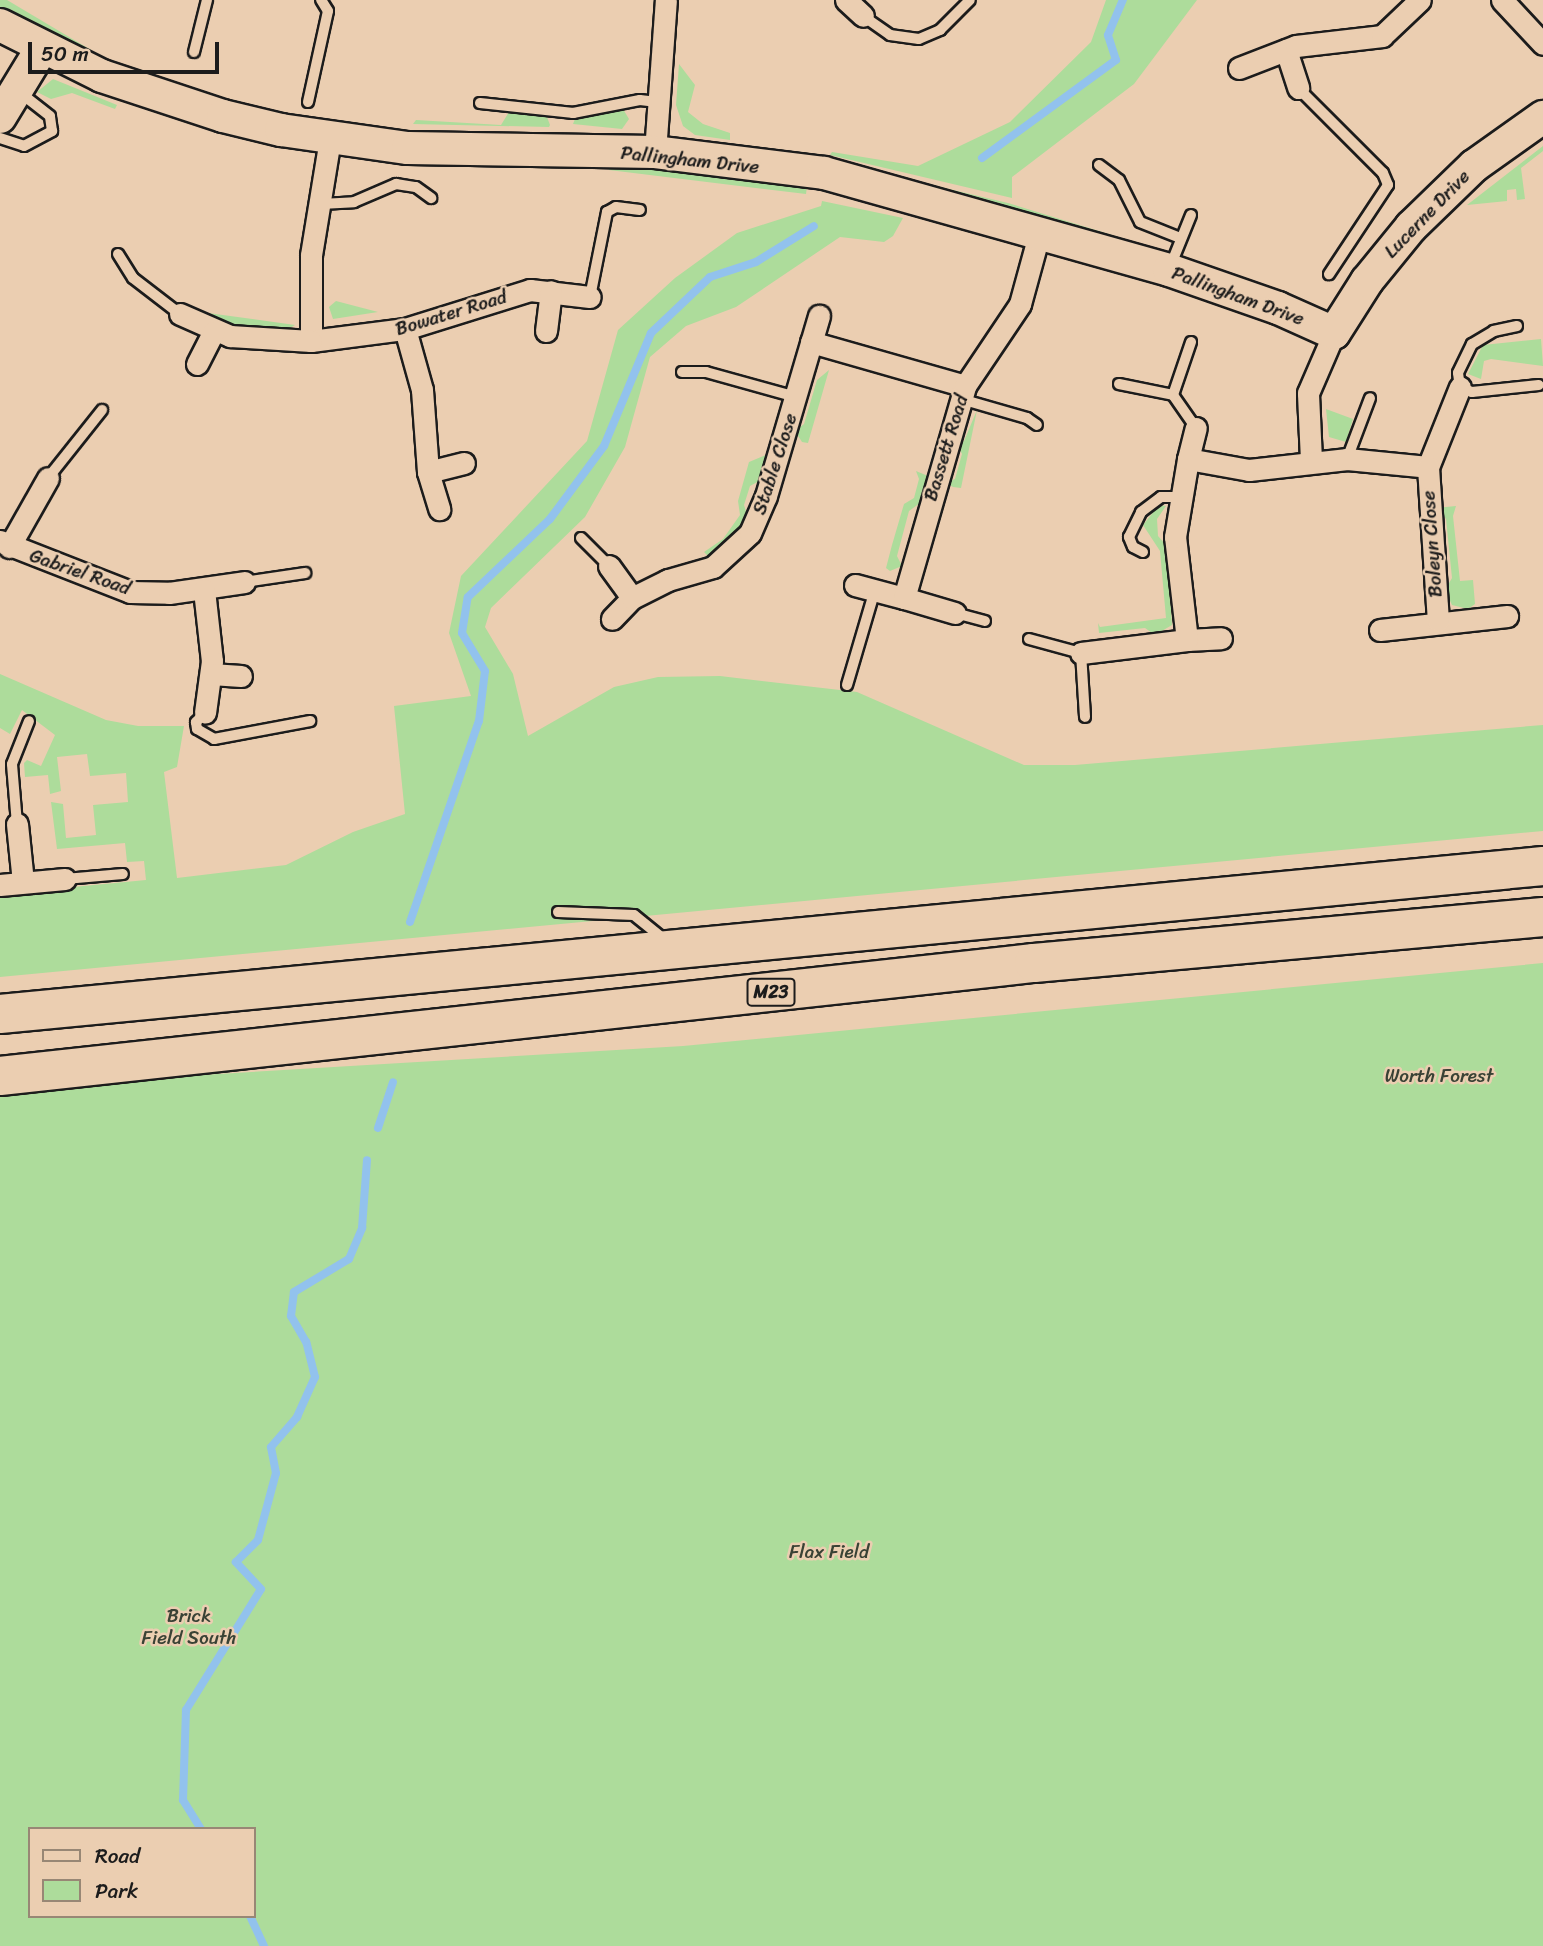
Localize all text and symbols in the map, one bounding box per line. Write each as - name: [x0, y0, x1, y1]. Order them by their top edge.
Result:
- scale bar: [32, 28, 222, 72]
- text: 50 m: [41, 35, 89, 73]
- street label: Pallingham Drive: [620, 141, 760, 179]
- street label: Lucerne Drive: [1379, 165, 1475, 263]
- street label: Pallingham Drive: [1169, 262, 1307, 330]
- street label: Bowater Road: [393, 285, 509, 341]
- street label: Bassett Road: [919, 392, 973, 504]
- street label: Stable Close: [748, 410, 802, 518]
- street label: Boleyn Close: [1417, 490, 1447, 598]
- street label: Gabriel Road: [27, 544, 133, 600]
- road number: M23: [746, 978, 796, 1007]
- park label: Worth Forest: [1384, 1065, 1494, 1087]
- park label: Flax Field: [789, 1541, 869, 1563]
- park label: Brick Field South: [141, 1605, 237, 1649]
- legend: [28, 1827, 256, 1918]
- text: Road: [95, 1837, 140, 1875]
- text: Park: [95, 1872, 138, 1910]

